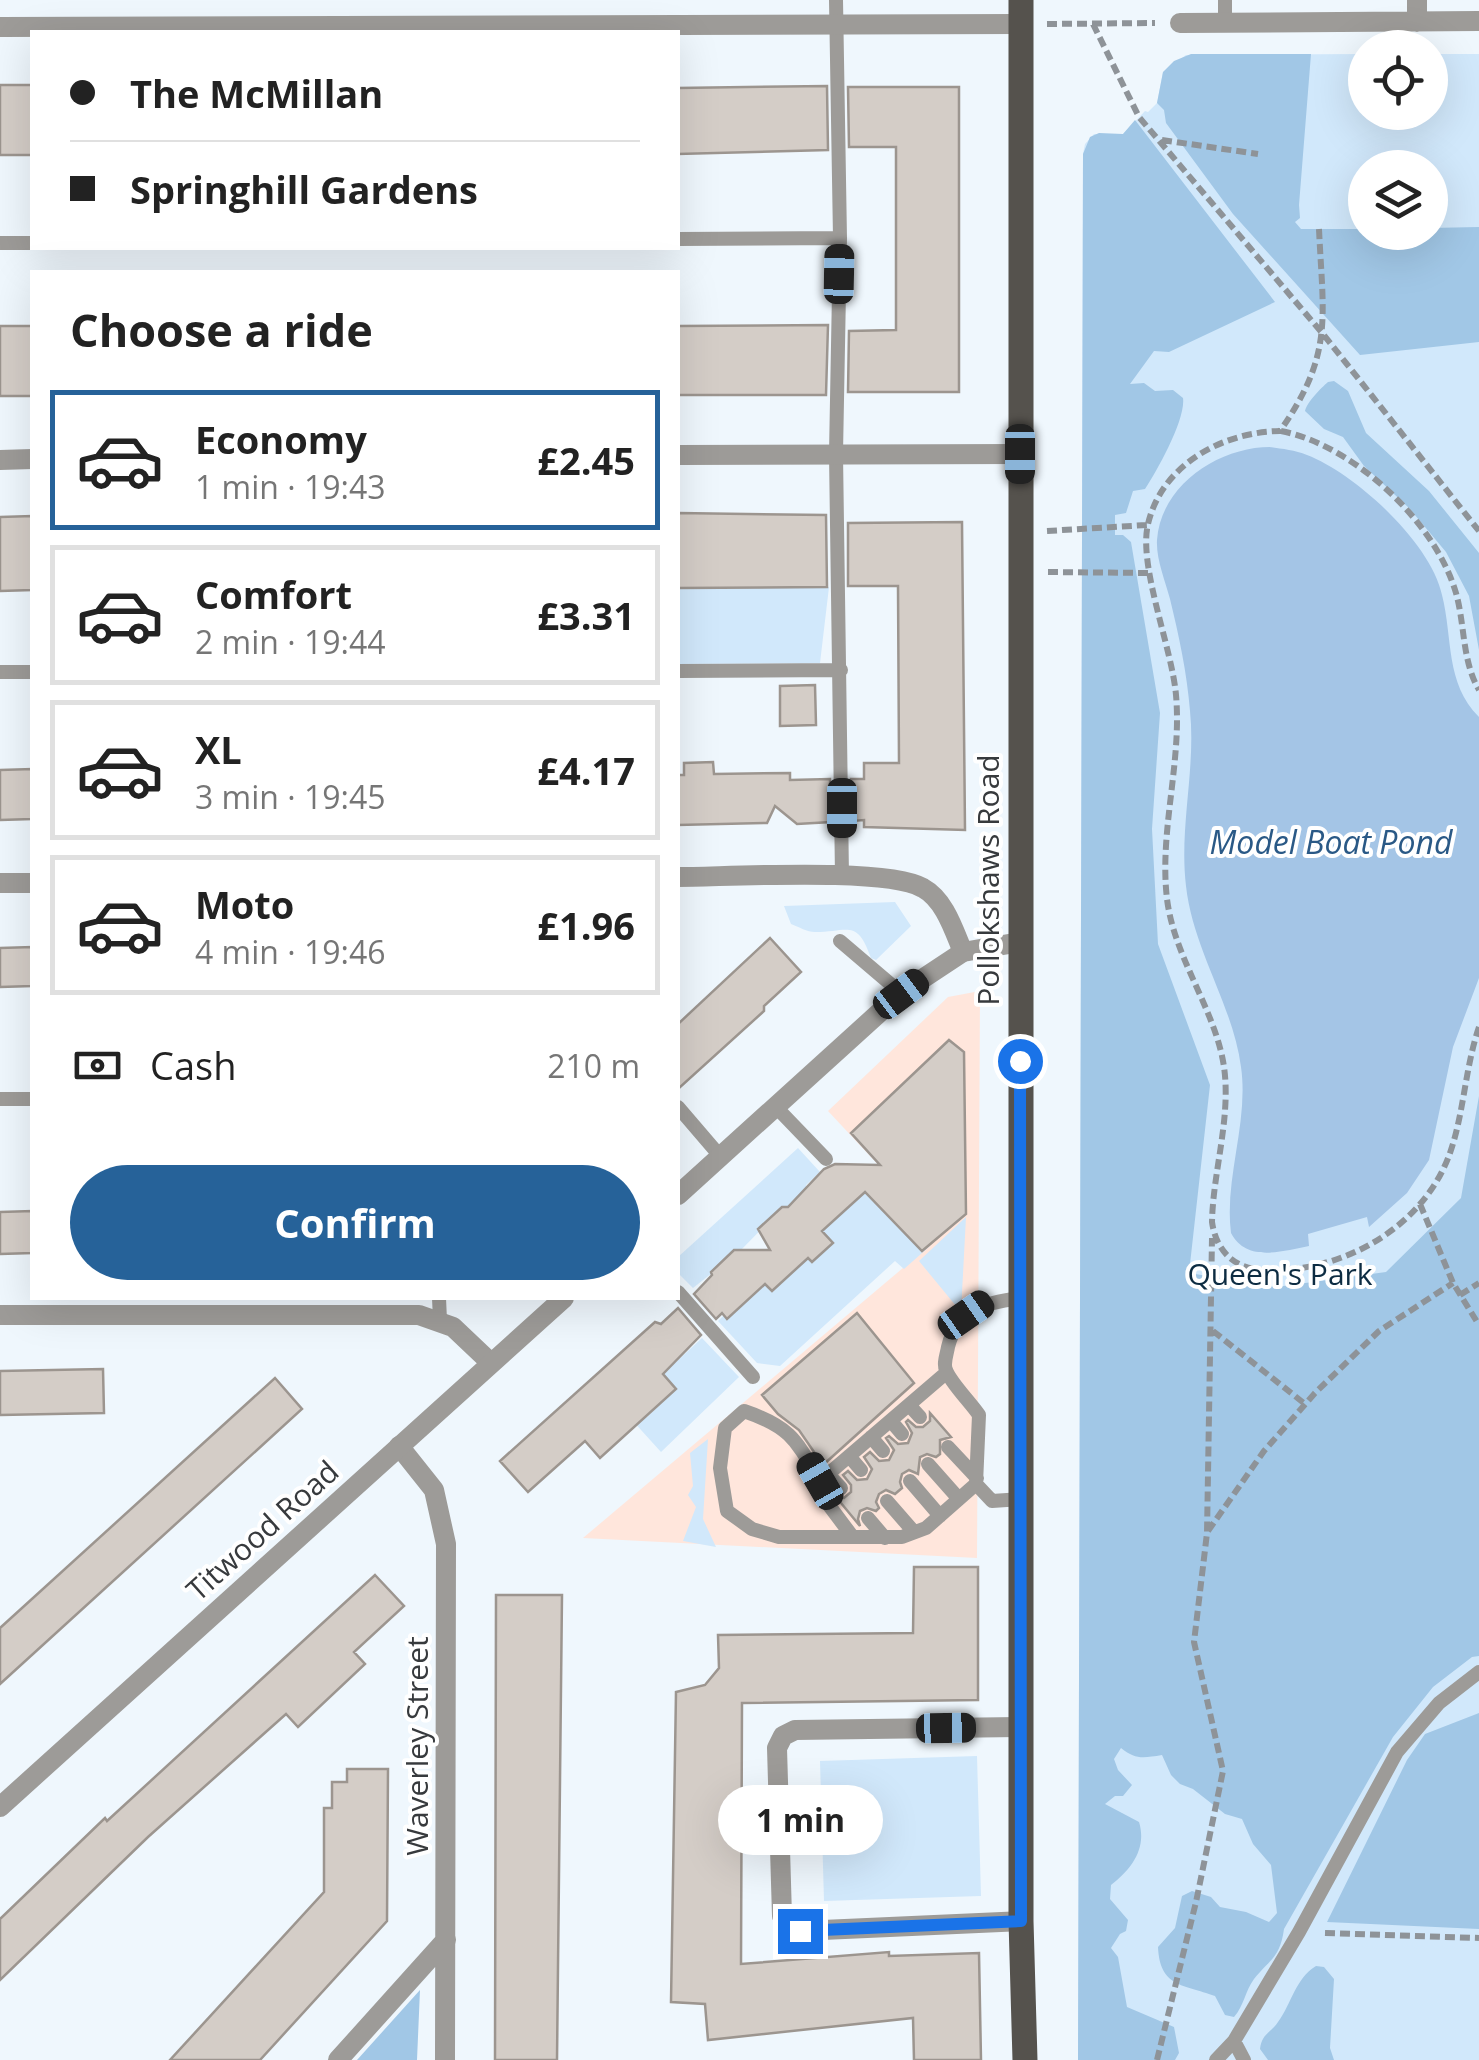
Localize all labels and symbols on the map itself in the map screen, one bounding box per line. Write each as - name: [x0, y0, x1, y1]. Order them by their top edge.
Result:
- car: [823, 244, 855, 304]
- car: [1005, 424, 1035, 484]
- street label: Pollokshaws Road: [967, 754, 1008, 1006]
- car: [827, 778, 857, 838]
- water label: Model Boat Pond: [1210, 820, 1454, 863]
- car: [868, 964, 934, 1024]
- route start: [998, 1039, 1043, 1084]
- park label: Queen's Park: [1187, 1253, 1373, 1294]
- car: [933, 1286, 999, 1344]
- car: [792, 1448, 848, 1514]
- street label: Titwood Road: [177, 1451, 347, 1609]
- street label: Waverley Street: [396, 1636, 437, 1856]
- car: [916, 1712, 976, 1744]
- callout: 1 min: [718, 1786, 882, 1856]
- route end: [778, 1909, 823, 1954]

